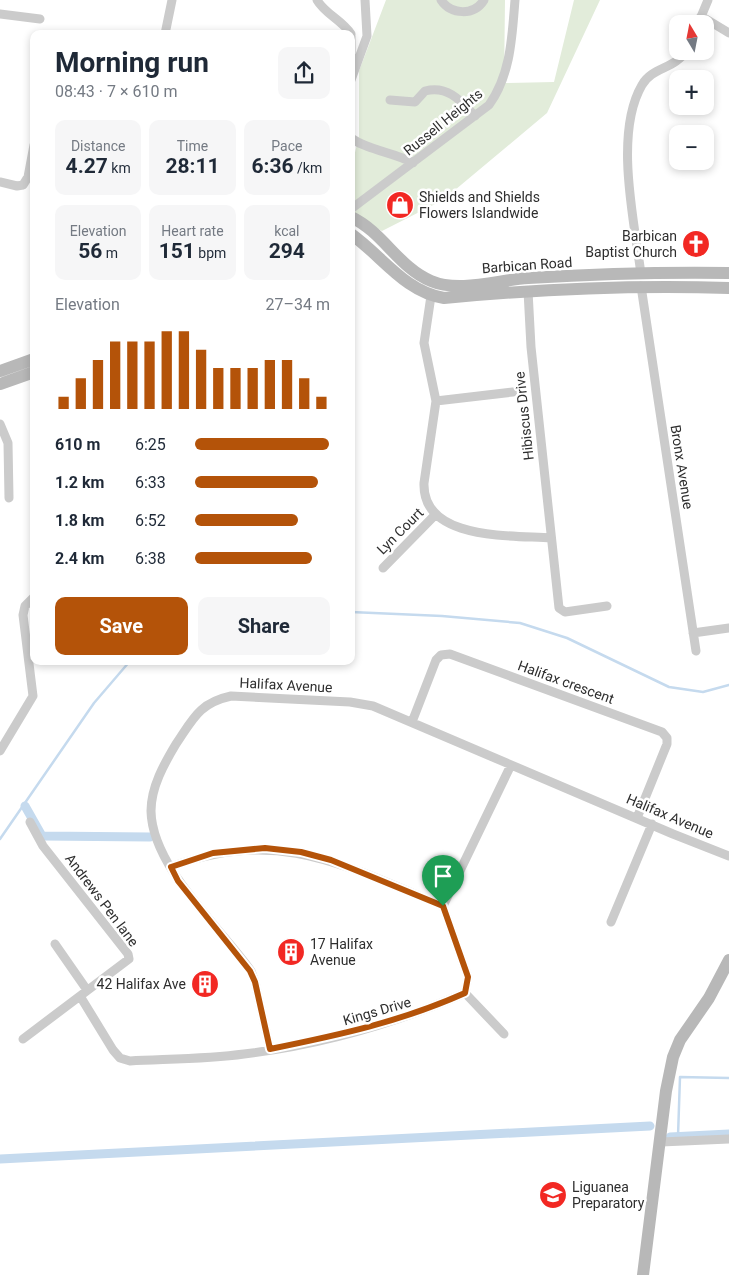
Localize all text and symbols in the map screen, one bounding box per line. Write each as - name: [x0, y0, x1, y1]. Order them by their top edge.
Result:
- north arrow: [669, 15, 714, 60]
- map controls: [669, 15, 714, 170]
- text: Morning run: [55, 46, 209, 79]
- button: share: [278, 47, 330, 99]
- button: +: [669, 70, 714, 115]
- text: 08:43 · 7 × 610 m: [55, 82, 177, 101]
- street label: Russell Heights: [400, 85, 486, 159]
- button: −: [669, 125, 714, 170]
- text: Distance: [71, 138, 125, 154]
- text: Time: [177, 138, 208, 154]
- text: Pace: [271, 138, 302, 154]
- text: 4.27: [66, 154, 108, 178]
- text: 28:11: [165, 154, 220, 178]
- text: 6:36: [251, 154, 294, 178]
- text: km: [108, 160, 131, 176]
- text: /km: [294, 160, 322, 176]
- place label: Shields and Shields Flowers Islandwide: [419, 189, 540, 221]
- shop icon: Shields and Shields Flowers Islandwide: [385, 190, 415, 220]
- text: Elevation: [70, 223, 127, 239]
- text: Heart rate: [161, 223, 224, 239]
- text: kcal: [274, 223, 299, 239]
- place label: Barbican Baptist Church: [585, 228, 677, 260]
- church icon: Barbican Baptist Church: [681, 229, 711, 259]
- text: 56: [78, 239, 102, 263]
- text: 151: [159, 239, 195, 263]
- text: 294: [269, 239, 305, 263]
- text: m: [102, 245, 118, 261]
- text: bpm: [195, 245, 226, 261]
- street label: Barbican Road: [481, 254, 573, 276]
- text: Elevation: [55, 295, 120, 314]
- text: 27–34 m: [266, 295, 330, 314]
- street label: Hibiscus Drive: [511, 371, 537, 461]
- street label: Bronx Avenue: [667, 424, 697, 510]
- text: 610 m: [55, 435, 100, 454]
- text: 6:25: [135, 435, 166, 454]
- text: 1.2 km: [55, 473, 104, 492]
- text: 6:33: [135, 473, 166, 492]
- street label: Lyn Court: [374, 504, 427, 557]
- text: 1.8 km: [55, 511, 104, 530]
- text: 6:52: [135, 511, 166, 530]
- text: 2.4 km: [55, 549, 104, 568]
- text: 6:38: [135, 549, 166, 568]
- button: Save: [55, 597, 188, 655]
- button: Share: [198, 597, 330, 655]
- street label: Halifax crescent: [516, 657, 617, 707]
- street label: Halifax Avenue: [239, 675, 333, 695]
- street label: Halifax Avenue: [624, 790, 716, 842]
- street label: Andrews Pen lane: [62, 851, 142, 949]
- pin: [422, 855, 464, 906]
- icon: arrive: [429, 862, 457, 890]
- place label: 17 Halifax Avenue: [310, 936, 373, 968]
- building icon: 17 Halifax Avenue: [276, 937, 306, 967]
- building icon: 42 Halifax Ave: [190, 969, 220, 999]
- place label: 42 Halifax Ave: [97, 976, 186, 992]
- street label: Kings Drive: [341, 994, 413, 1028]
- place label: Liguanea Preparatory: [572, 1179, 645, 1211]
- school or university icon: Liguanea Preparatory: [538, 1180, 568, 1210]

